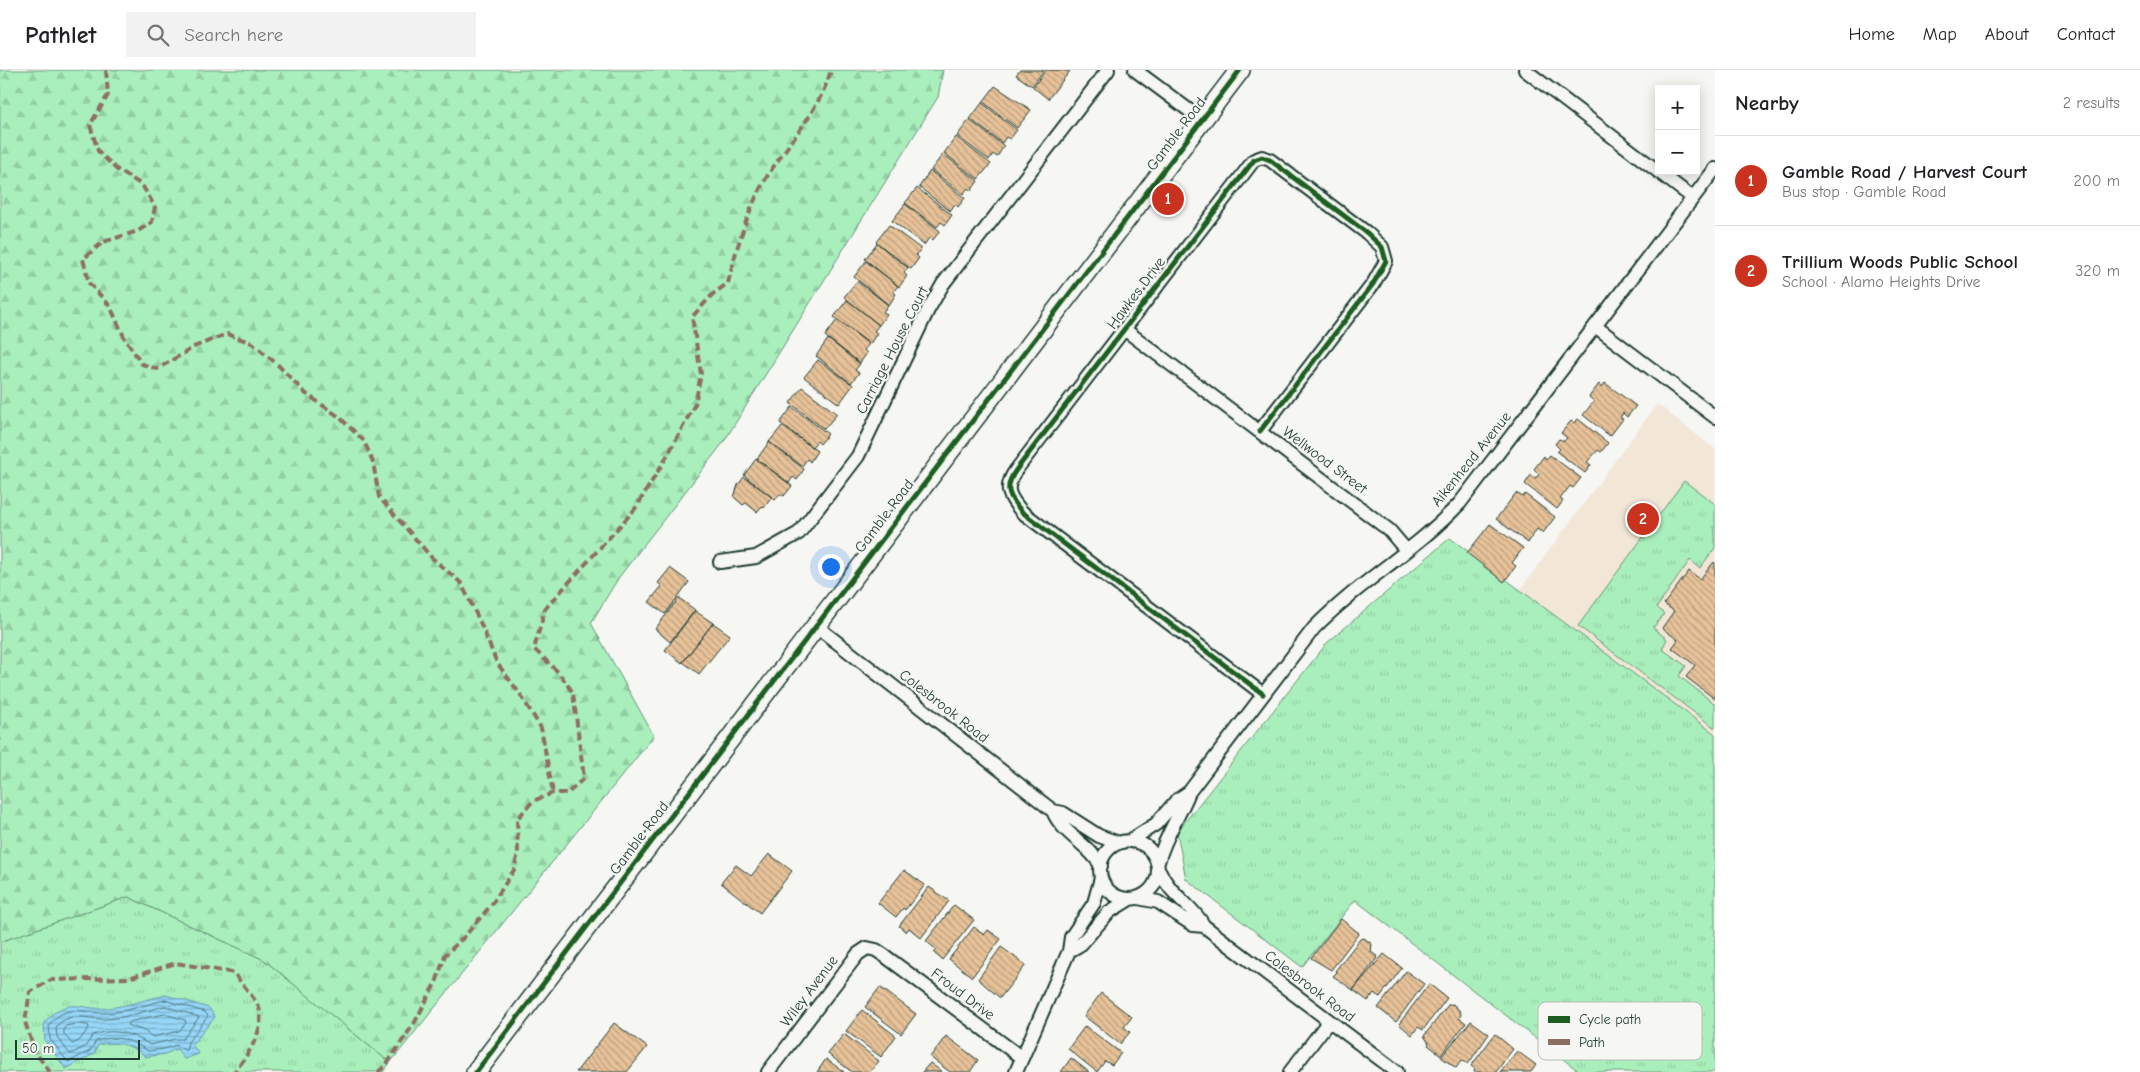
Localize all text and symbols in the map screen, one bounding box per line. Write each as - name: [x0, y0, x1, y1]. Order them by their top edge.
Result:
- search box: [126, 12, 476, 57]
- text: Pathlet: [25, 21, 96, 49]
- icon: search: [144, 21, 172, 49]
- text: Search here: [184, 24, 283, 46]
- text: Home: [1848, 24, 1895, 45]
- text: Map: [1923, 24, 1957, 45]
- text: About: [1985, 24, 2029, 45]
- text: Contact: [2057, 24, 2115, 45]
- map controls: [1655, 85, 1700, 175]
- button: +: [1655, 85, 1700, 130]
- text: Nearby: [1735, 91, 1799, 115]
- street label: Gamble Road: [1143, 94, 1209, 174]
- text: 2 results: [2063, 94, 2120, 112]
- button: −: [1655, 130, 1700, 175]
- text: Gamble Road / Harvest Court: [1782, 161, 2027, 183]
- text: 1: [1748, 172, 1754, 190]
- text: 200 m: [2074, 172, 2120, 190]
- pin: 1: [1152, 180, 1184, 218]
- text: Bus stop · Gamble Road: [1782, 183, 1946, 201]
- text: Trillium Woods Public School: [1782, 251, 2018, 273]
- street label: Hawkes Drive: [1103, 253, 1169, 333]
- text: 2: [1747, 262, 1755, 280]
- text: 320 m: [2075, 262, 2120, 280]
- text: School · Alamo Heights Drive: [1782, 273, 1980, 291]
- street label: Carriage House Court: [852, 283, 932, 417]
- street label: Aikenhead Avenue: [1427, 408, 1515, 510]
- street label: Wellwood Street: [1279, 422, 1371, 498]
- street label: Gamble Road: [851, 476, 917, 556]
- pin: 2: [1627, 500, 1659, 538]
- your location: [818, 554, 844, 580]
- street label: Colesbrook Road: [896, 666, 992, 746]
- street label: Gamble Road: [606, 798, 672, 878]
- street label: Colesbrook Road: [1261, 946, 1359, 1026]
- street label: Wiley Avenue: [776, 951, 842, 1030]
- street label: Froud Drive: [928, 964, 999, 1024]
- legend: [1538, 1002, 1702, 1060]
- text: Cycle path: [1579, 1011, 1641, 1028]
- text: Path: [1579, 1034, 1605, 1051]
- scale bar: [15, 1037, 140, 1060]
- text: 50 m: [22, 1040, 54, 1057]

